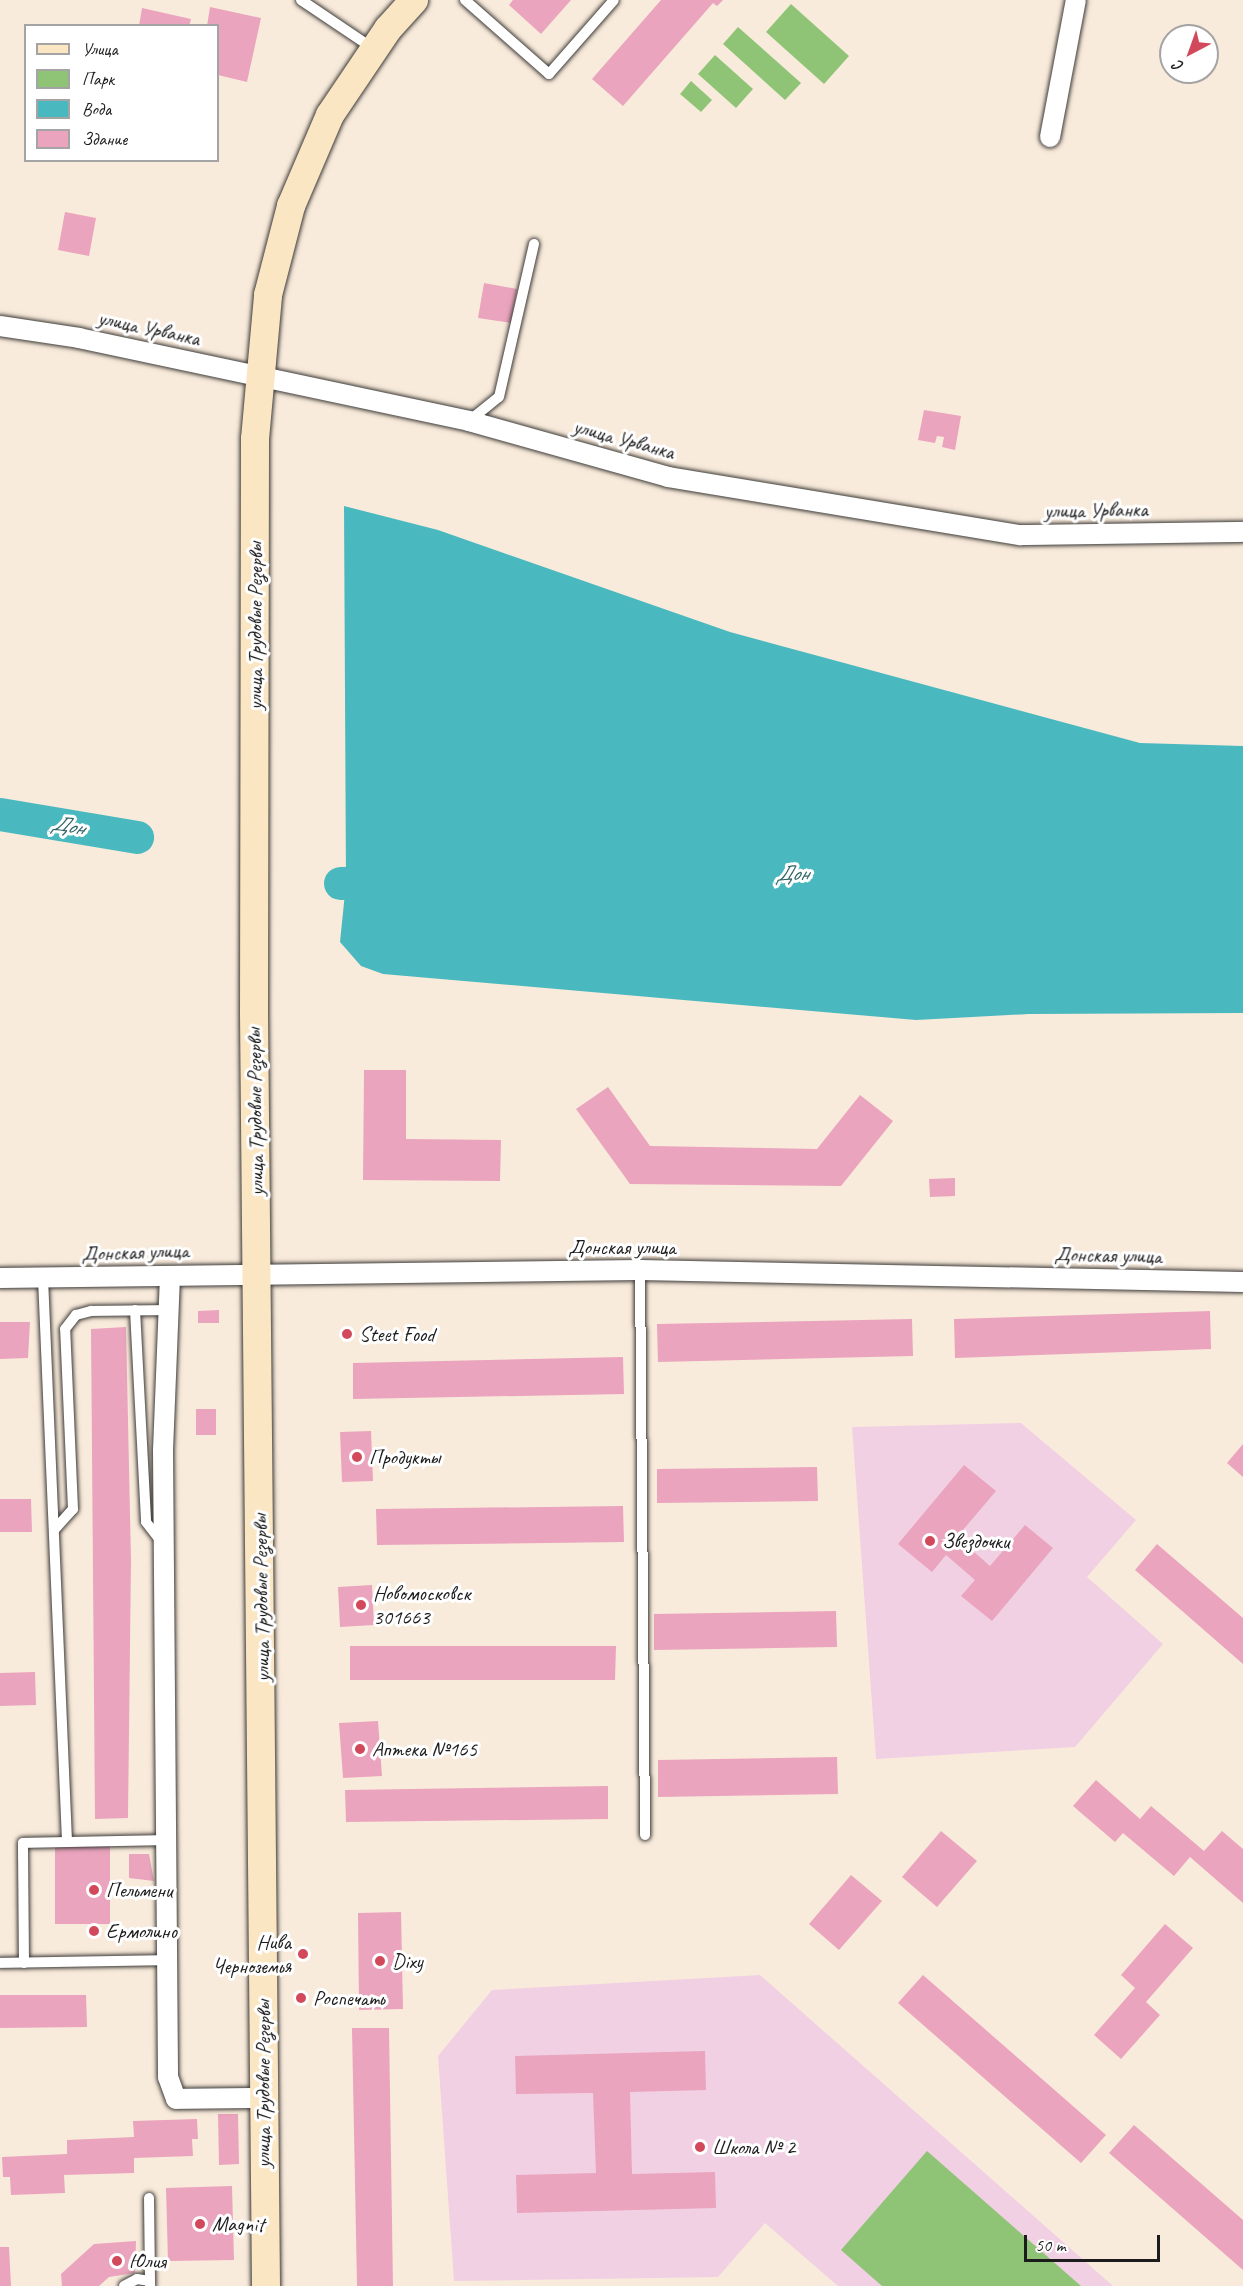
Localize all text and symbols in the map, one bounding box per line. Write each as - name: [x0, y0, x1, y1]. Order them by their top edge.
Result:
- legend: [24, 24, 219, 162]
- north arrow: [1159, 24, 1219, 84]
- text: Улица: [82, 38, 118, 60]
- text: С: [1169, 56, 1188, 76]
- text: Парк: [82, 68, 114, 90]
- text: Вода: [82, 98, 111, 120]
- text: Здание: [82, 128, 127, 150]
- street label: улица Урванка: [96, 305, 202, 351]
- street label: улица Урванка: [571, 413, 677, 465]
- street label: улица Урванка: [1044, 496, 1148, 524]
- street label: улица Трудовые Резервы: [242, 543, 268, 709]
- water label: Дон: [50, 810, 86, 842]
- water label: Дон: [775, 861, 809, 887]
- street label: улица Трудовые Резервы: [241, 1029, 269, 1195]
- street label: Донская улица: [568, 1234, 676, 1260]
- street label: Донская улица: [81, 1238, 189, 1266]
- street label: Донская улица: [1054, 1241, 1162, 1269]
- place label: Steet Food: [359, 1321, 434, 1347]
- marker: Steet Food: [340, 1327, 354, 1341]
- place label: Продукты: [369, 1444, 440, 1470]
- marker: Продукты: [350, 1450, 364, 1464]
- street label: улица Трудовые Резервы: [247, 1515, 275, 1681]
- place label: Звездочки: [942, 1528, 1009, 1554]
- marker: Звездочки: [923, 1534, 937, 1548]
- place label: Новомосковск 301663: [373, 1580, 470, 1630]
- marker: Новомосковск 301663: [354, 1598, 368, 1612]
- place label: Аптека №165: [372, 1736, 477, 1762]
- marker: Аптека №165: [353, 1742, 367, 1756]
- place label: Пельмени: [106, 1877, 172, 1903]
- marker: Пельмени: [87, 1883, 101, 1897]
- place label: Ермолино: [106, 1918, 177, 1944]
- marker: Ермолино: [87, 1924, 101, 1938]
- place label: Нива Черноземья: [212, 1929, 291, 1979]
- marker: Нива Черноземья: [296, 1947, 310, 1961]
- place label: Dixy: [392, 1948, 423, 1974]
- marker: Dixy: [373, 1954, 387, 1968]
- place label: Роспечать: [313, 1985, 384, 2011]
- marker: Роспечать: [294, 1991, 308, 2005]
- street label: улица Трудовые Резервы: [250, 2001, 276, 2167]
- place label: Школа № 2: [712, 2134, 795, 2160]
- marker: Школа № 2: [693, 2140, 707, 2154]
- place label: Magnit: [212, 2211, 264, 2237]
- marker: Magnit: [193, 2217, 207, 2231]
- scale bar: [1027, 2223, 1164, 2261]
- text: 50 m: [1035, 2234, 1066, 2256]
- place label: Юлия: [129, 2248, 166, 2274]
- marker: Юлия: [110, 2254, 124, 2268]

